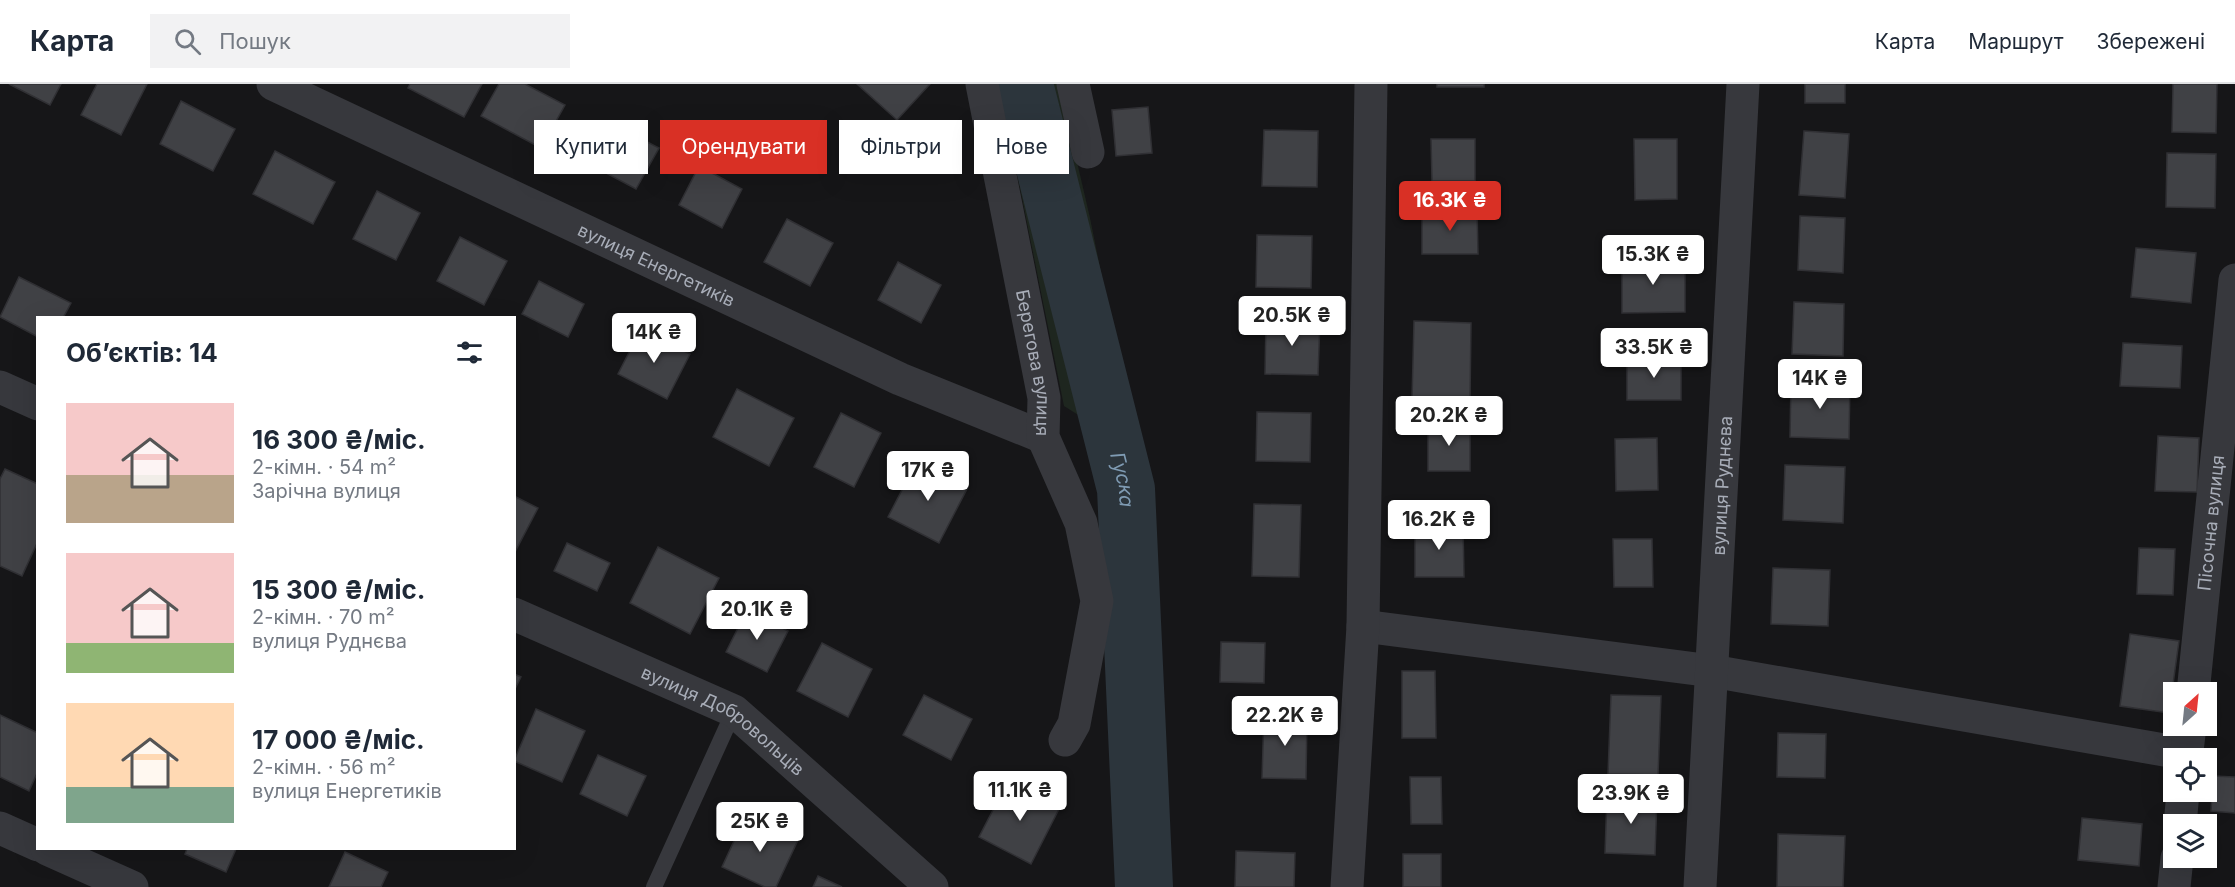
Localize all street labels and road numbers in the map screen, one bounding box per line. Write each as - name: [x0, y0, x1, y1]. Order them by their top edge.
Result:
- street label: вулиця Енергетиків: [575, 219, 738, 310]
- street label: Берегова вулиця: [1012, 288, 1055, 436]
- street label: вулиця Руднєва: [1707, 415, 1736, 556]
- street label: Пісочна вулиця: [2193, 454, 2228, 592]
- street label: вулиця Добровольців: [638, 661, 809, 779]

